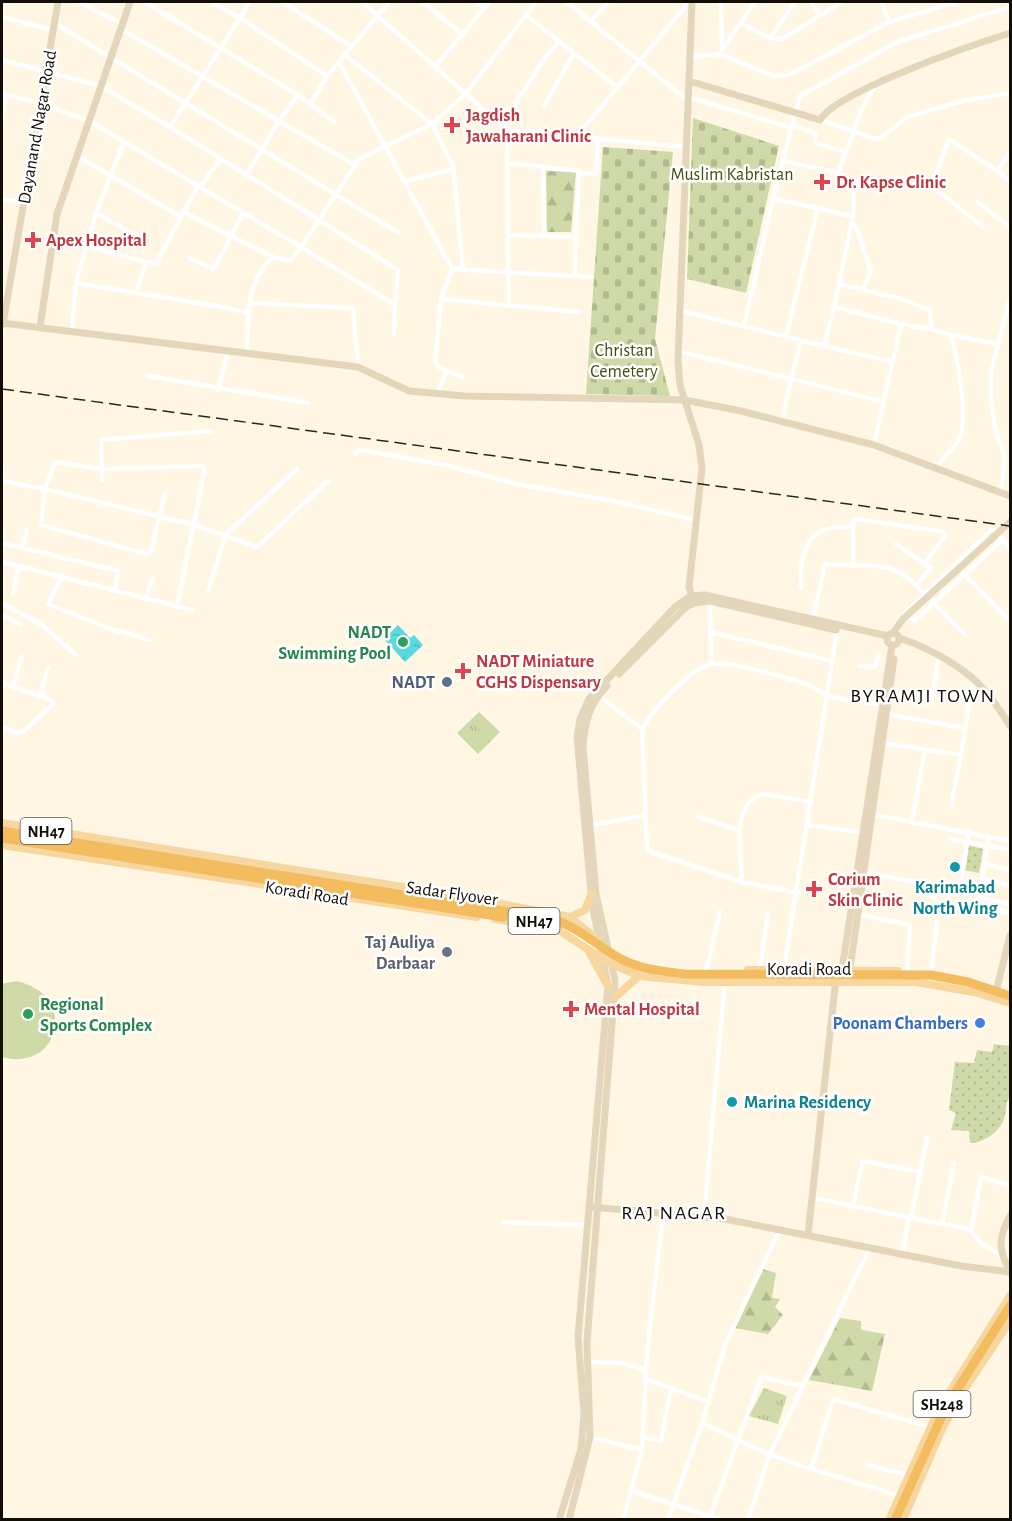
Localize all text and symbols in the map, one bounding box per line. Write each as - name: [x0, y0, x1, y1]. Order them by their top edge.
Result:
- street label: Dayanand Nagar Road: [16, 49, 60, 205]
- place label: Jagdish Jawaharani Clinic: [466, 107, 591, 146]
- marker: Jagdish Jawaharani Clinic: [443, 116, 461, 134]
- park label: Muslim Kabristan: [671, 166, 793, 184]
- marker: Dr. Kapse Clinic: [813, 173, 831, 191]
- place label: Dr. Kapse Clinic: [836, 174, 946, 192]
- marker: Apex Hospital: [24, 231, 42, 249]
- place label: Apex Hospital: [46, 232, 147, 250]
- park label: Christan Cemetery: [590, 342, 658, 381]
- place label: NADT Swimming Pool: [278, 624, 391, 663]
- marker: NADT Swimming Pool: [396, 635, 410, 649]
- place label: NADT Miniature CGHS Dispensary: [476, 653, 602, 692]
- marker: NADT Miniature CGHS Dispensary: [454, 662, 472, 680]
- place label: NADT: [391, 674, 435, 692]
- marker: NADT: [440, 675, 454, 689]
- district label: BYRAMJI TOWN: [850, 686, 996, 706]
- road number: NH47: [20, 818, 72, 844]
- marker: Karimabad North Wing: [948, 860, 962, 874]
- place label: Corium Skin Clinic: [828, 871, 903, 910]
- street label: Koradi Road: [264, 878, 350, 909]
- street label: Sadar Flyover: [405, 879, 499, 909]
- place label: Karimabad North Wing: [912, 879, 999, 918]
- marker: Corium Skin Clinic: [805, 880, 823, 898]
- road number: NH47: [508, 908, 560, 934]
- place label: Taj Auliya Darbaar: [365, 934, 436, 973]
- marker: Taj Auliya Darbaar: [440, 945, 454, 959]
- street label: Koradi Road: [767, 961, 851, 979]
- place label: Regional Sports Complex: [40, 996, 153, 1035]
- marker: Mental Hospital: [562, 1000, 580, 1018]
- place label: Mental Hospital: [584, 1001, 700, 1019]
- marker: Regional Sports Complex: [21, 1007, 35, 1021]
- place label: Poonam Chambers: [832, 1015, 968, 1033]
- marker: Poonam Chambers: [973, 1016, 987, 1030]
- place label: Marina Residency: [744, 1094, 872, 1112]
- marker: Marina Residency: [725, 1095, 739, 1109]
- district label: RAJ NAGAR: [621, 1203, 727, 1223]
- road number: SH248: [914, 1391, 970, 1417]

